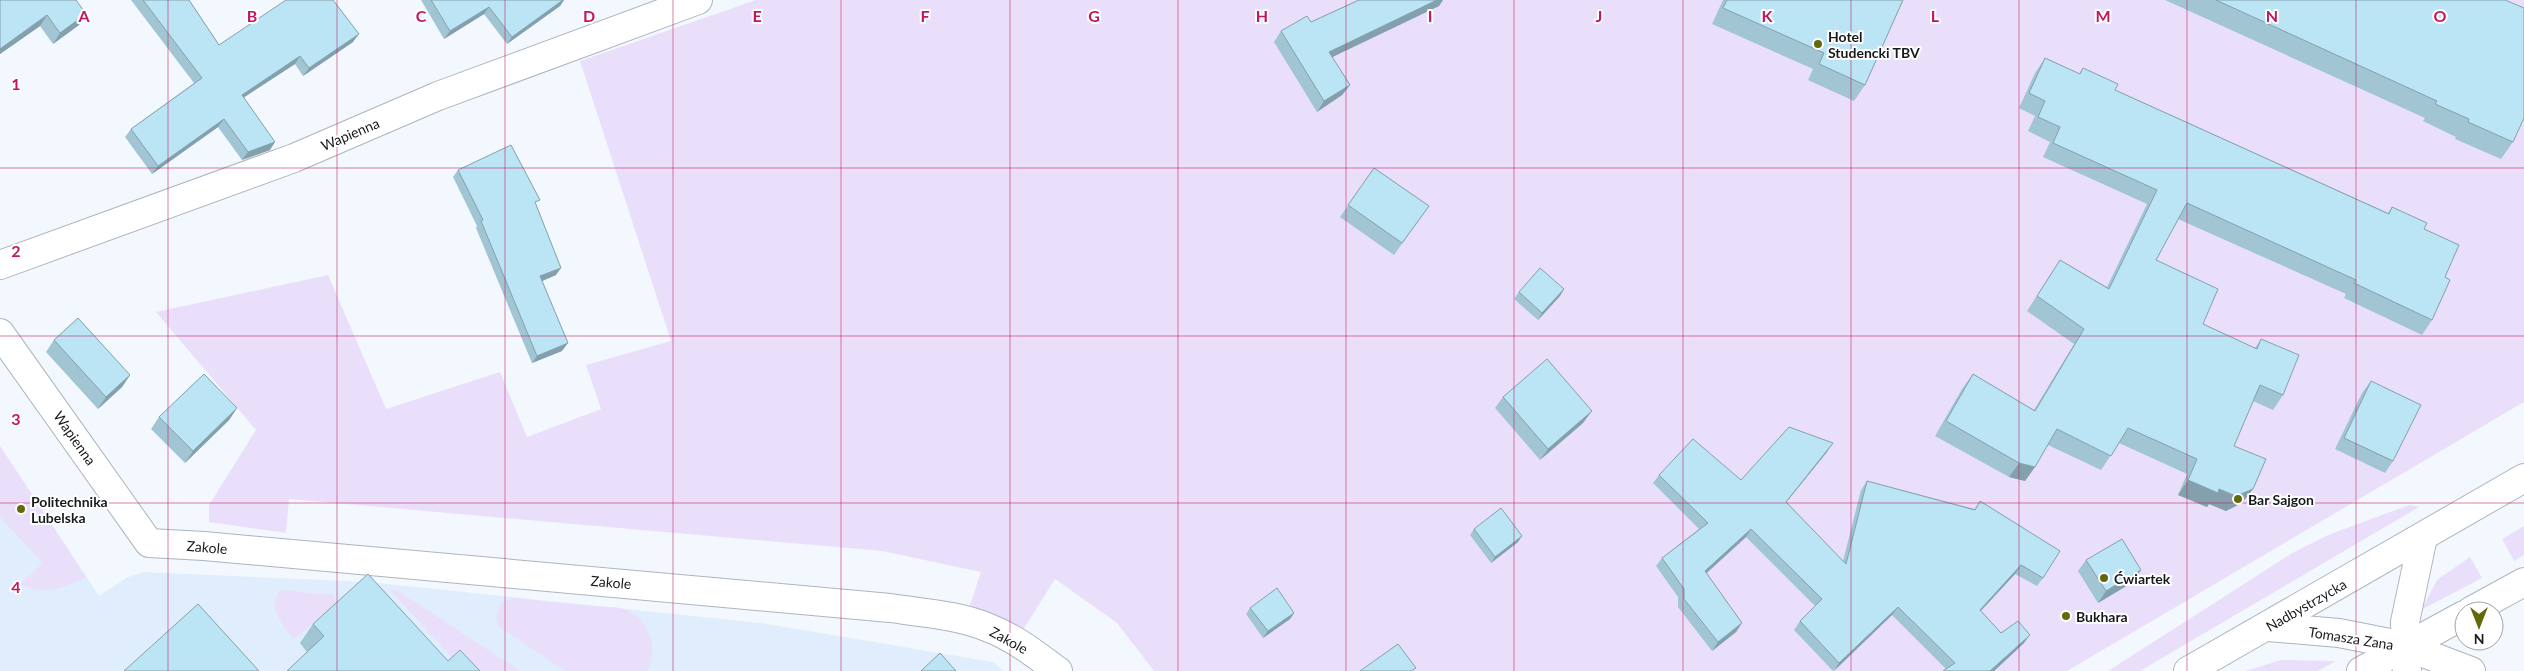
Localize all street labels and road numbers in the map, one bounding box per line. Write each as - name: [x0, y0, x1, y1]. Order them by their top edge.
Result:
- street label: Wapienna: [318, 114, 382, 154]
- street label: Wapienna: [50, 408, 100, 468]
- street label: Zakole: [186, 537, 228, 557]
- street label: Zakole: [590, 572, 632, 592]
- street label: Nadbystrzycka: [2263, 575, 2349, 635]
- street label: Zakole: [987, 623, 1031, 657]
- street label: Tomasza Zana: [2307, 623, 2395, 653]

